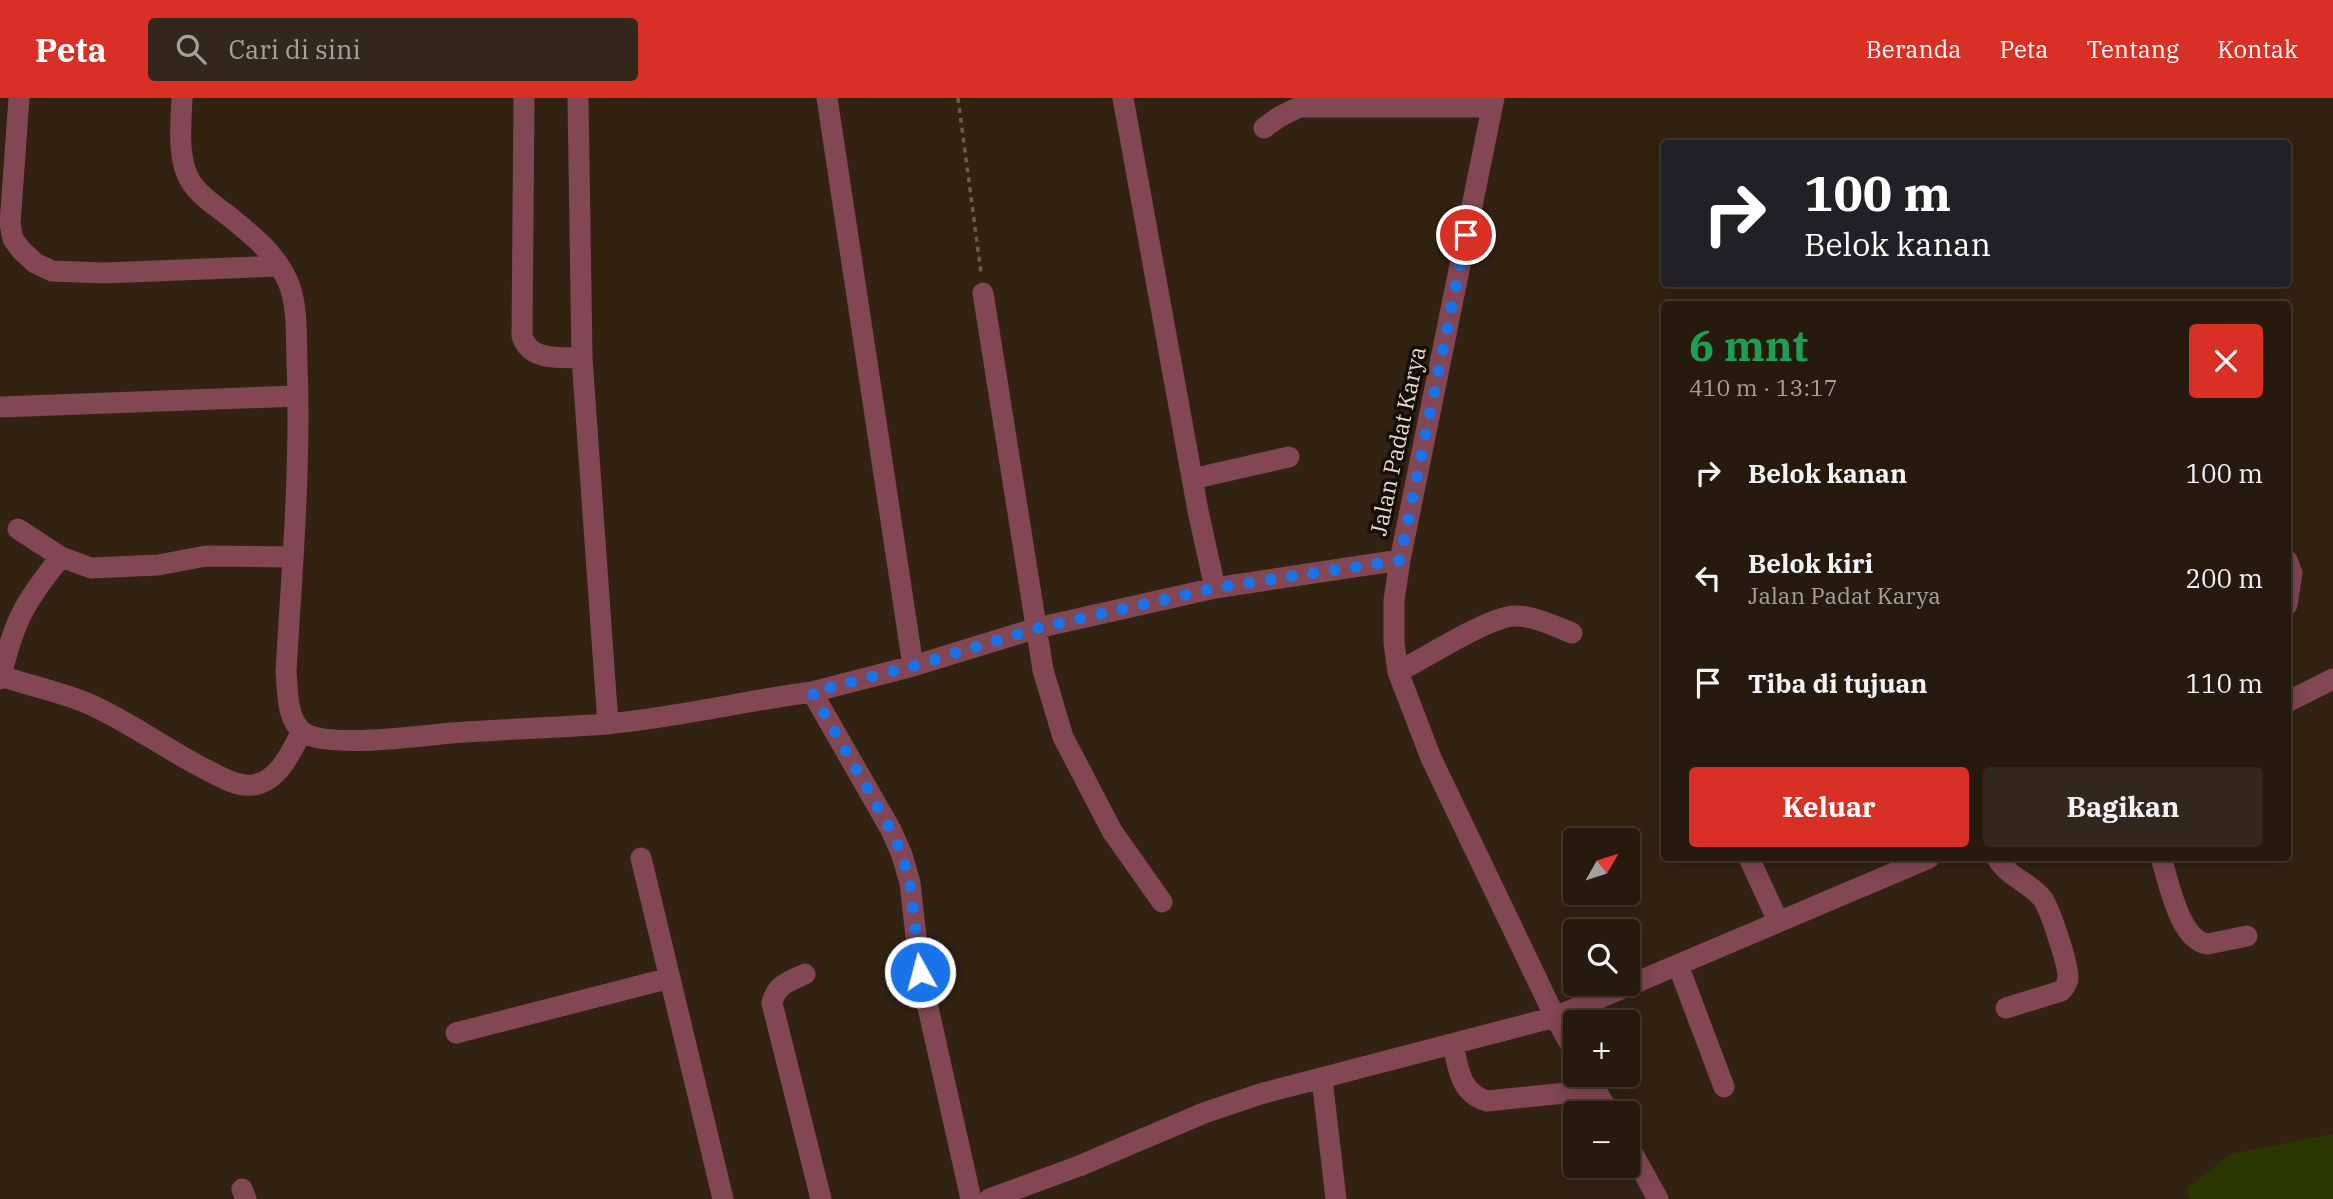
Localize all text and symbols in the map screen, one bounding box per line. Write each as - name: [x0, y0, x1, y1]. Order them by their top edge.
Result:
- search box: [148, 18, 638, 81]
- text: Peta: [35, 28, 106, 71]
- icon: search: [172, 30, 210, 68]
- text: Cari di sini: [228, 32, 361, 66]
- text: Beranda: [1866, 33, 1961, 65]
- text: Peta: [1999, 33, 2048, 65]
- text: Tentang: [2086, 33, 2179, 65]
- text: Kontak: [2217, 33, 2298, 65]
- text: 100 m: [1804, 161, 1951, 224]
- icon: right: [1689, 168, 1780, 259]
- pin: [1436, 205, 1496, 265]
- icon: arrive: [1447, 216, 1485, 254]
- text: Belok kanan: [1804, 223, 1991, 265]
- text: 6 mnt: [1689, 318, 1808, 373]
- button: close: [2189, 324, 2263, 398]
- street label: Jalan Padat Karya: [1362, 343, 1432, 538]
- text: 410 m · 13:17: [1689, 372, 1838, 402]
- icon: right: [1689, 454, 1727, 492]
- text: Belok kanan: [1748, 456, 1907, 490]
- text: 100 m: [2185, 456, 2263, 490]
- text: Belok kiri: [1748, 546, 1873, 580]
- icon: left: [1689, 559, 1727, 597]
- text: 200 m: [2185, 561, 2263, 595]
- text: Jalan Padat Karya: [1748, 580, 1941, 610]
- icon: arrive: [1689, 664, 1727, 702]
- text: Tiba di tujuan: [1748, 666, 1928, 700]
- text: 110 m: [2185, 666, 2263, 700]
- button: Keluar: [1689, 767, 1969, 847]
- button: Bagikan: [1983, 767, 2263, 847]
- north arrow: [1563, 828, 1640, 905]
- map controls: [1563, 828, 1640, 1178]
- button: search: [1563, 919, 1640, 996]
- position arrow: [883, 935, 957, 1009]
- button: +: [1563, 1010, 1640, 1087]
- button: −: [1563, 1101, 1640, 1178]

